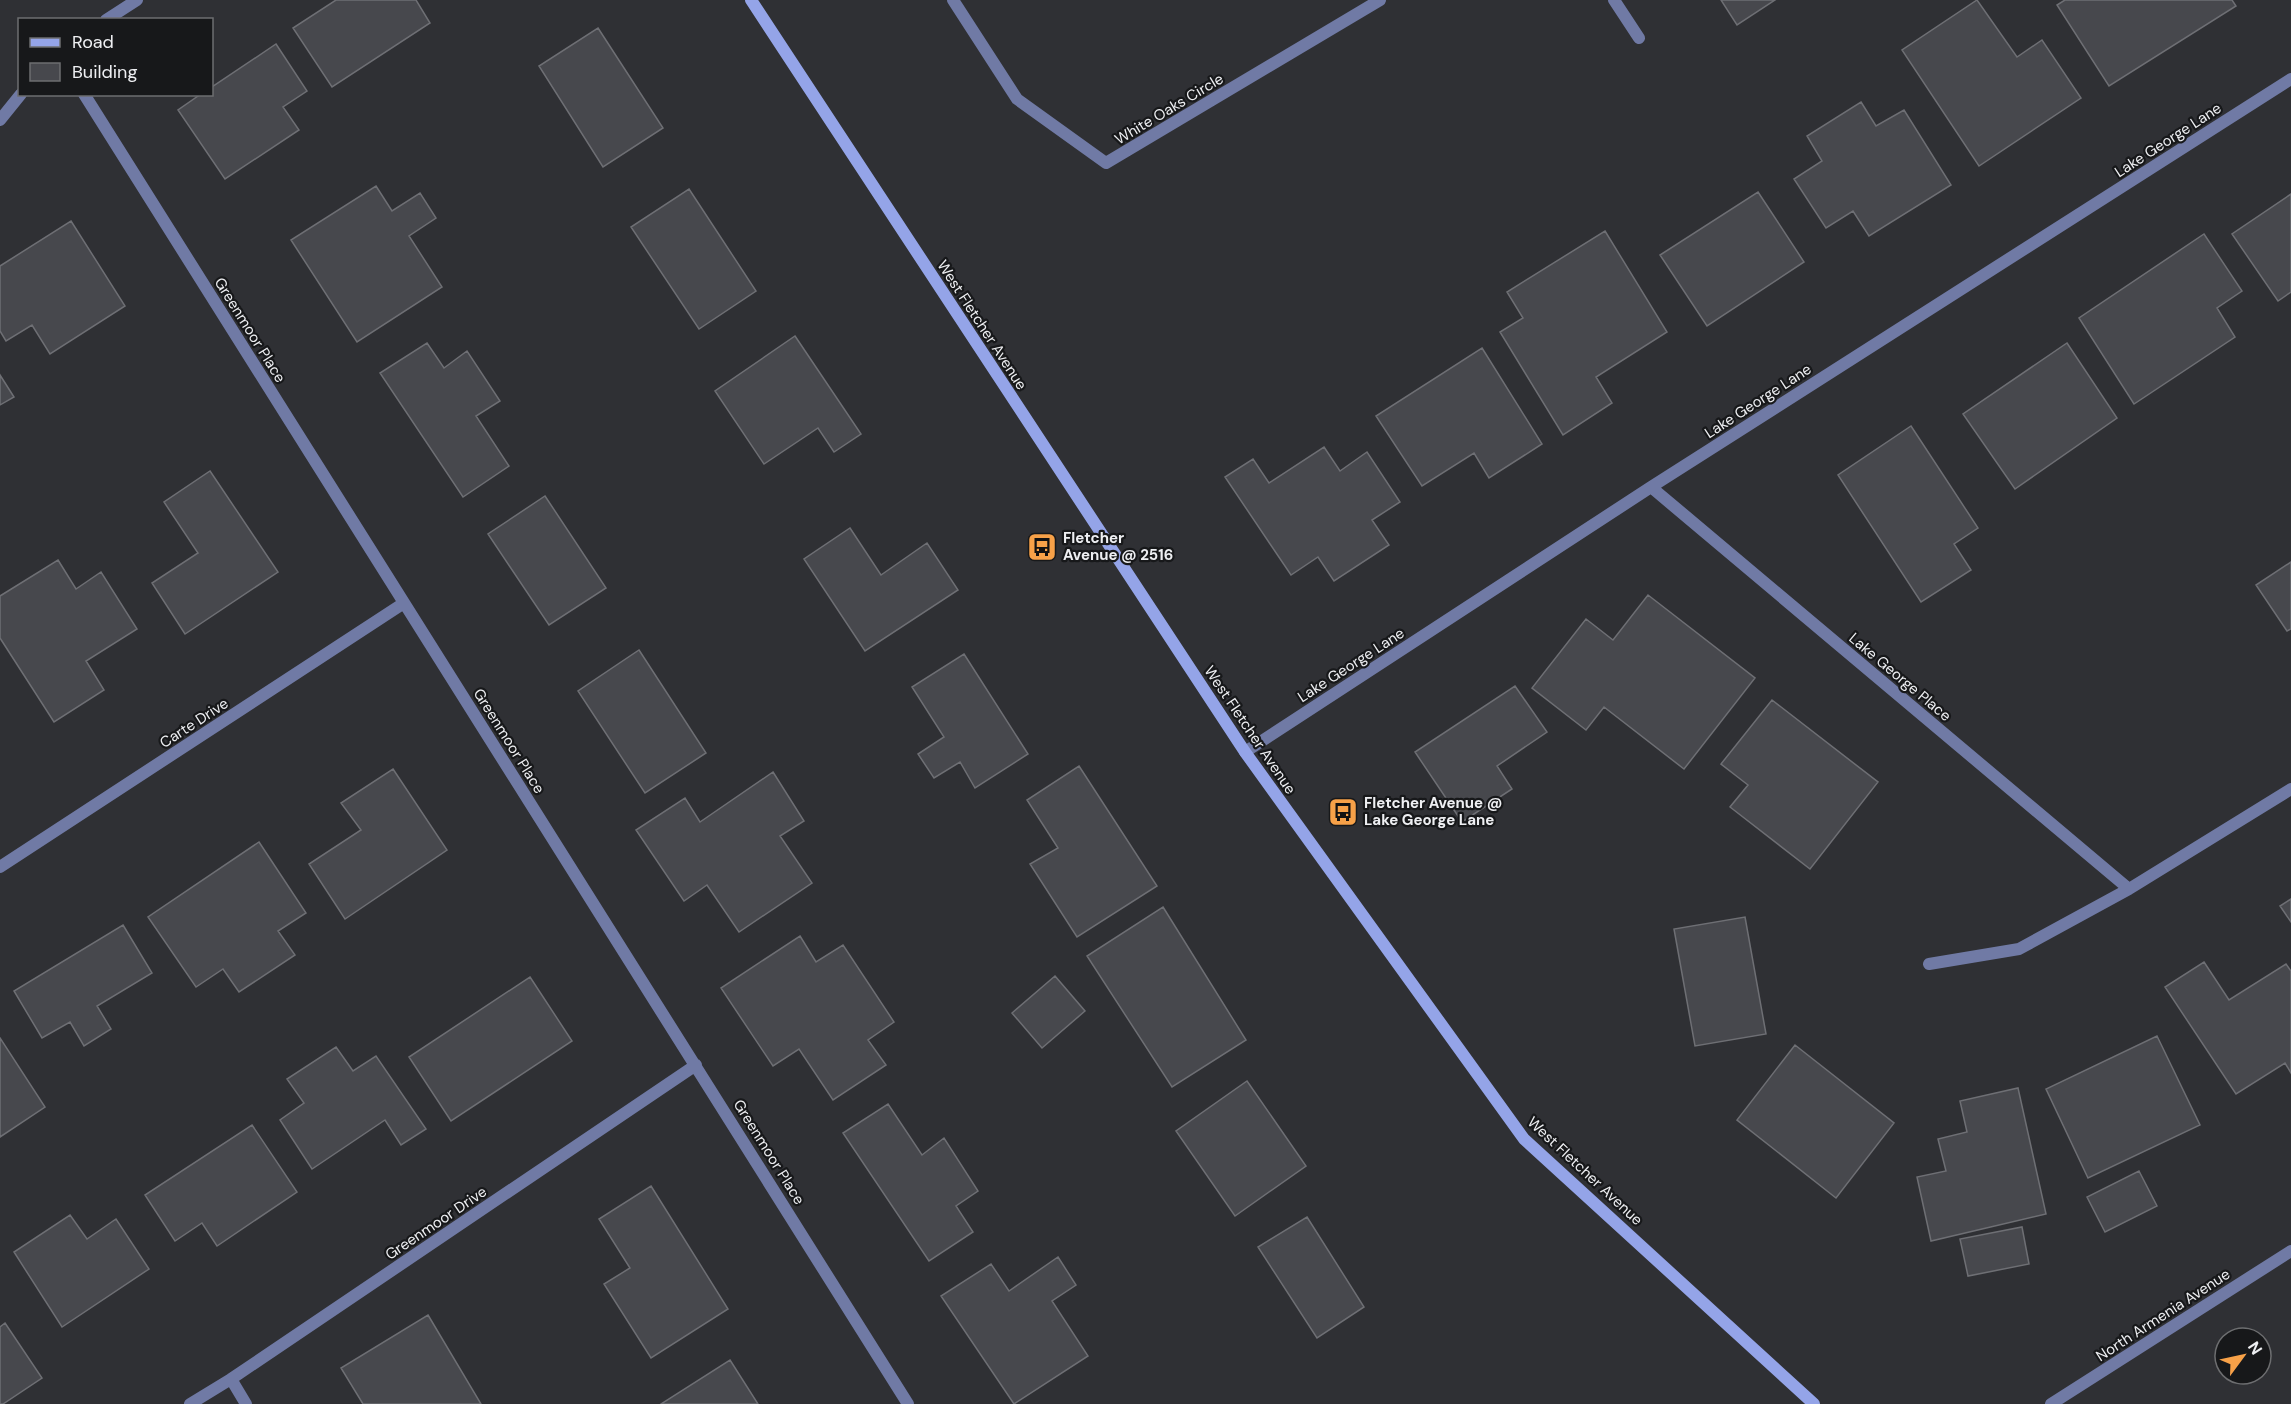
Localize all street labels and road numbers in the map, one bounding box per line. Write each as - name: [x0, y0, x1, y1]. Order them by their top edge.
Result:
- street label: White Oaks Circle: [1111, 69, 1227, 149]
- street label: Lake George Lane: [2111, 98, 2225, 182]
- street label: West Fletcher Avenue: [933, 256, 1031, 394]
- street label: Greenmoor Place: [210, 274, 290, 386]
- street label: Lake George Lane: [1701, 359, 1815, 443]
- street label: Lake George Lane: [1294, 623, 1408, 707]
- street label: Lake George Place: [1845, 628, 1955, 726]
- street label: West Fletcher Avenue: [1200, 662, 1300, 798]
- street label: Greenmoor Place: [469, 685, 549, 797]
- street label: Carte Drive: [156, 693, 232, 753]
- street label: Greenmoor Place: [729, 1096, 809, 1208]
- street label: West Fletcher Avenue: [1523, 1112, 1647, 1230]
- street label: Greenmoor Drive: [381, 1182, 491, 1264]
- street label: North Armenia Avenue: [2092, 1264, 2234, 1366]

